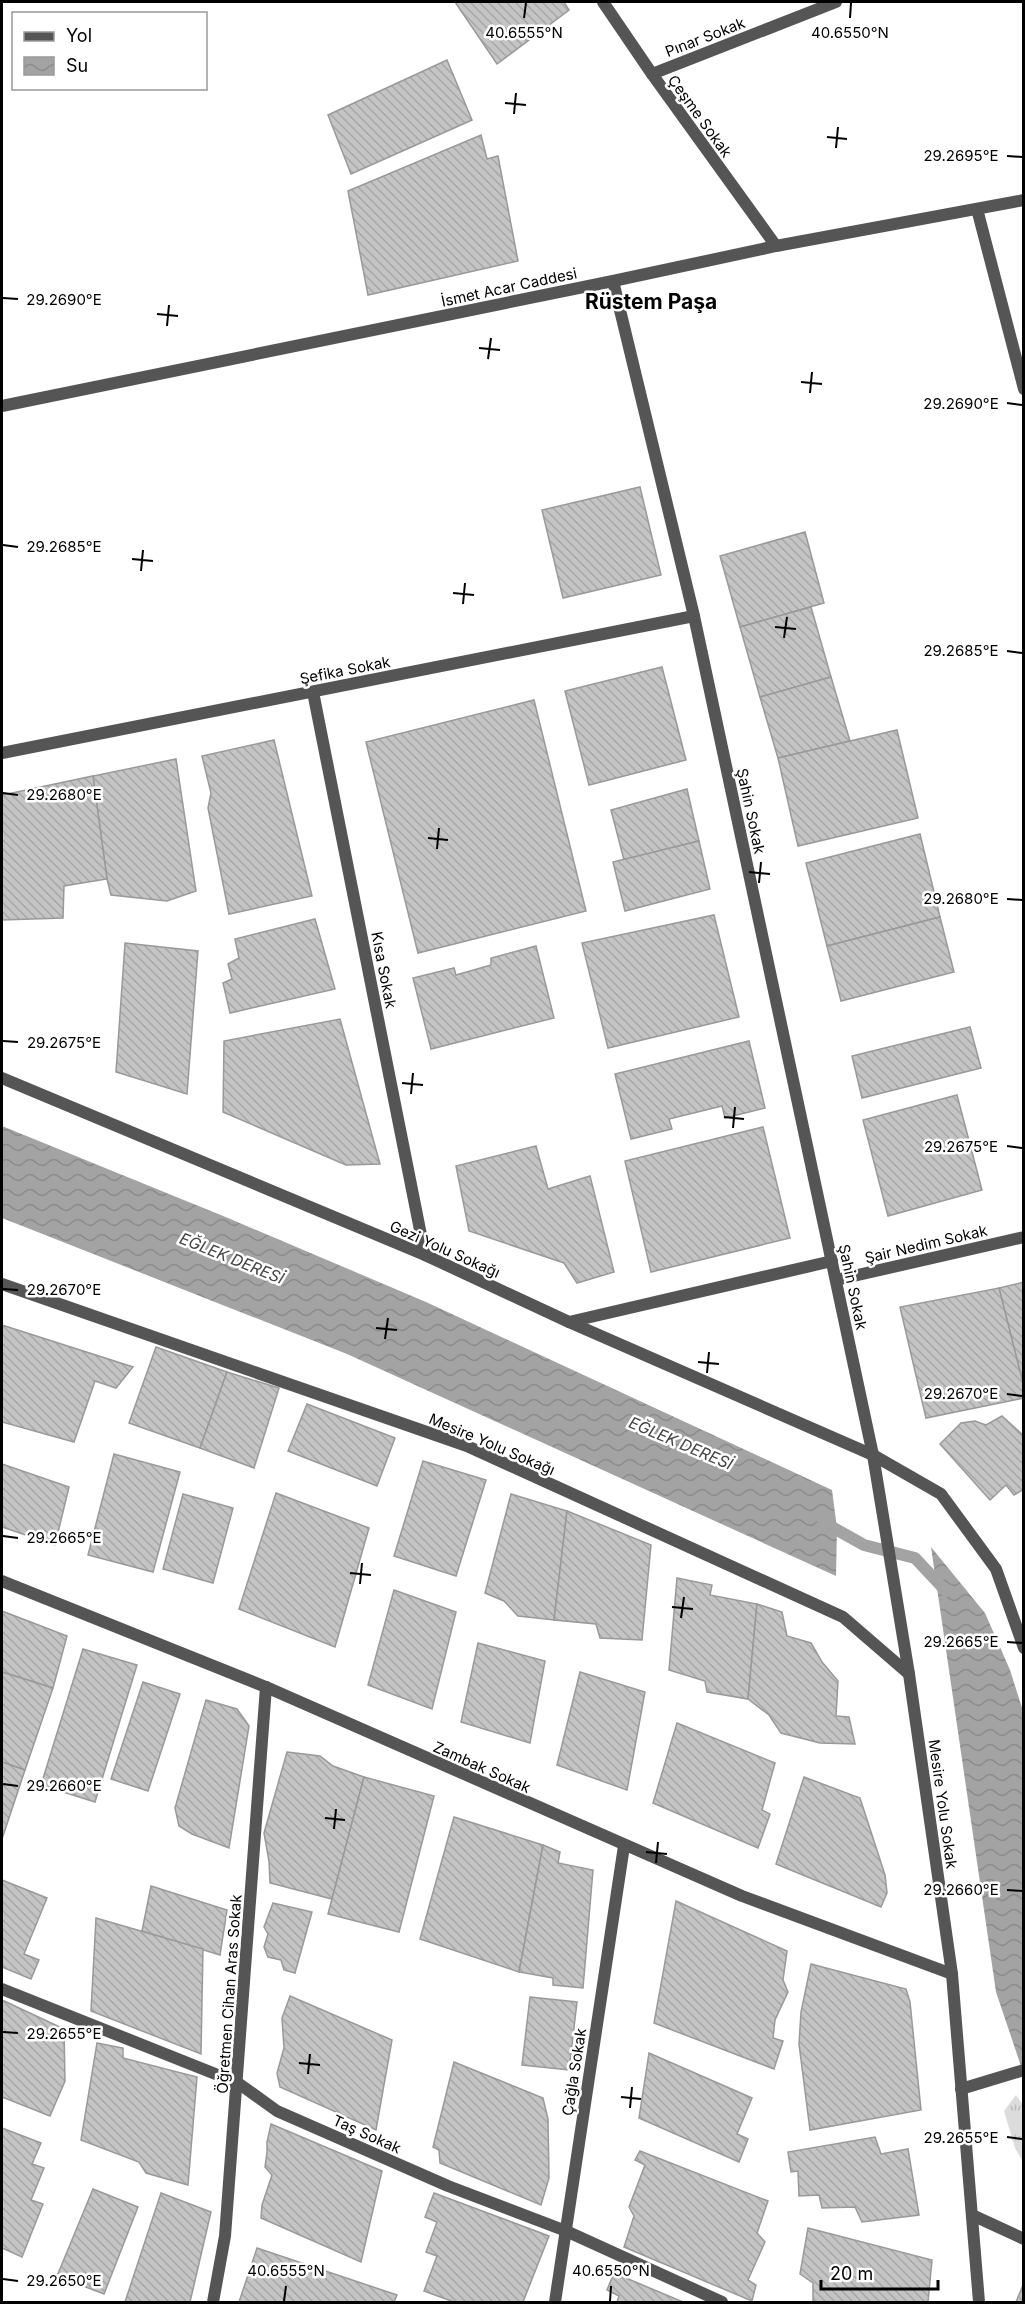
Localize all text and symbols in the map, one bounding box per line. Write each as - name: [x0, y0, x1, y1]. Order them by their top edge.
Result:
- legend: [12, 12, 207, 90]
- street label: Pınar Sokak: [662, 13, 748, 61]
- text: 40.6555°N: [485, 23, 563, 42]
- text: 40.6550°N: [811, 23, 889, 42]
- text: Yol: [66, 25, 92, 46]
- text: Su: [66, 55, 88, 76]
- street label: Çeşme Sokak: [664, 71, 737, 162]
- text: 29.2695°E: [923, 146, 999, 165]
- street label: İsmet Acar Caddesi: [439, 263, 579, 311]
- district label: Rüstem Paşa: [585, 289, 717, 314]
- text: 29.2690°E: [26, 290, 102, 309]
- text: 29.2690°E: [923, 394, 999, 413]
- text: 29.2685°E: [26, 537, 102, 556]
- text: 29.2685°E: [923, 641, 999, 660]
- street label: Şefika Sokak: [298, 652, 393, 688]
- street label: Şahin Sokak: [733, 766, 770, 856]
- text: 29.2680°E: [26, 785, 102, 804]
- text: 29.2680°E: [923, 889, 999, 908]
- street label: Kısa Sokak: [367, 930, 401, 1011]
- text: 29.2675°E: [27, 1033, 101, 1052]
- text: 29.2675°E: [924, 1137, 998, 1156]
- street label: Gezi Yolu Sokağı: [387, 1216, 503, 1282]
- street label: Şair Nedim Sokak: [863, 1220, 990, 1267]
- water label: EĞLEK DERESİ: [177, 1228, 288, 1288]
- street label: Şahin Sokak: [835, 1242, 872, 1332]
- text: 29.2670°E: [27, 1280, 101, 1299]
- text: 29.2670°E: [924, 1384, 998, 1403]
- street label: Mesire Yolu Sokağı: [426, 1409, 558, 1479]
- water label: EĞLEK DERESİ: [626, 1412, 737, 1474]
- text: 29.2665°E: [26, 1528, 102, 1547]
- text: 29.2665°E: [923, 1632, 999, 1651]
- street label: Zambak Sokak: [430, 1737, 534, 1797]
- street label: Mesire Yolu Sokak: [925, 1738, 962, 1871]
- text: 29.2660°E: [26, 1776, 102, 1795]
- text: 29.2660°E: [923, 1880, 999, 1899]
- street label: Öğretmen Cihan Aras Sokak: [213, 1893, 245, 2094]
- text: 29.2655°E: [27, 2024, 101, 2043]
- street label: Çağla Sokak: [558, 2026, 590, 2117]
- street label: Taş Sokak: [330, 2111, 405, 2158]
- text: 29.2655°E: [924, 2128, 998, 2147]
- scale bar: [821, 2253, 938, 2291]
- text: 40.6555°N: [247, 2261, 325, 2280]
- text: 40.6550°N: [572, 2261, 650, 2280]
- text: 20 m: [830, 2263, 873, 2284]
- text: 29.2650°E: [26, 2271, 102, 2290]

